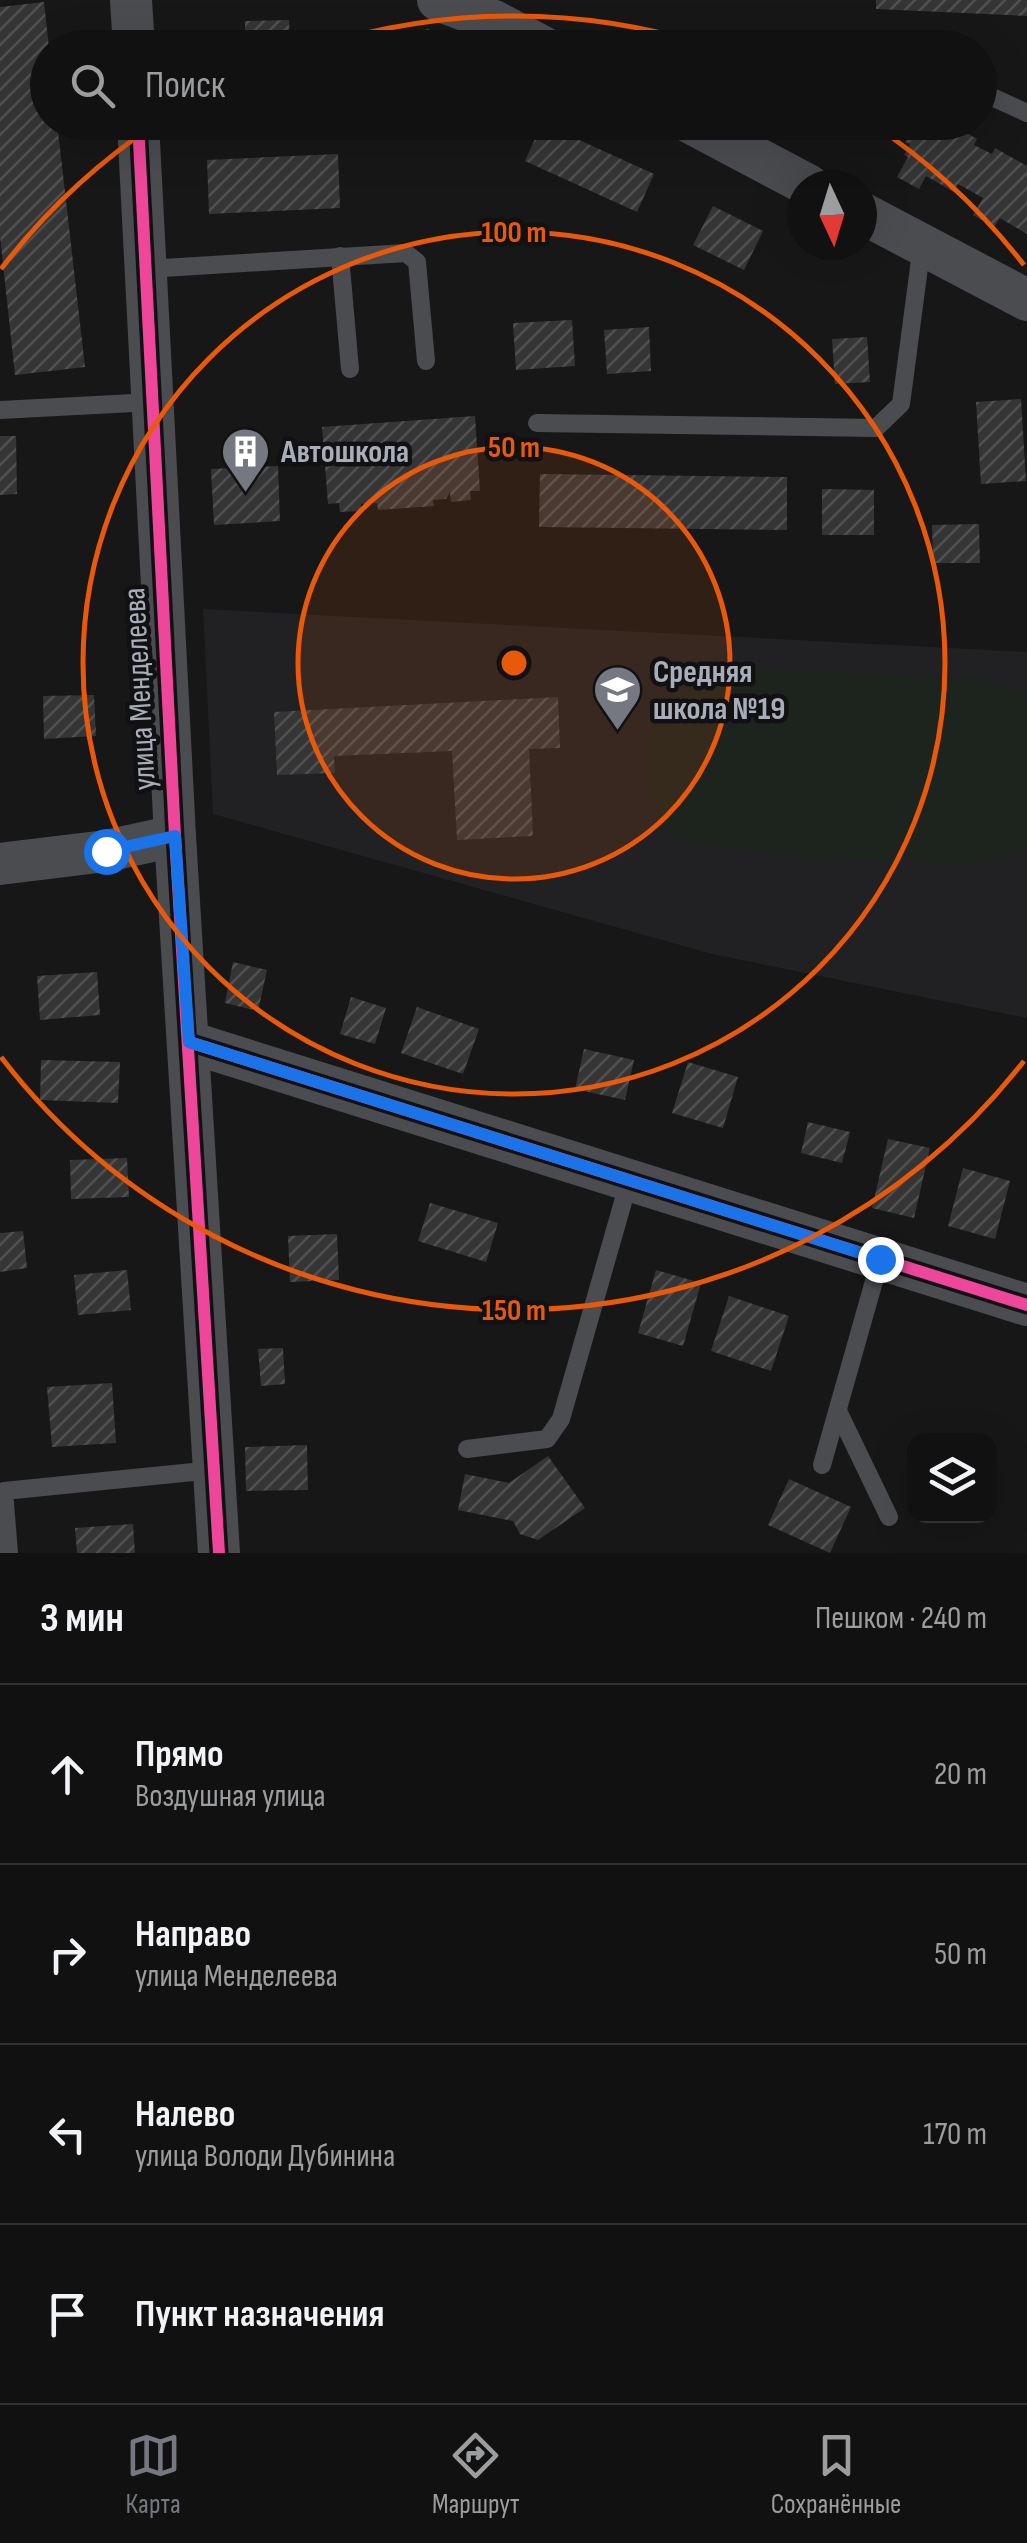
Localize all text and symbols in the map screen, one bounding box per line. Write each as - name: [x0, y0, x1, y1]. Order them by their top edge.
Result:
- search box: [30, 30, 997, 140]
- icon: search: [65, 58, 120, 113]
- text: Поиск: [145, 63, 225, 108]
- north arrow: [787, 170, 877, 260]
- text: 100 m: [482, 215, 546, 251]
- building icon: Автошкола: [220, 426, 272, 494]
- text: 50 m: [488, 430, 540, 466]
- place label: Автошкола: [280, 433, 409, 472]
- street label: улица Менделеева: [115, 587, 165, 791]
- centre of rings: [496, 645, 532, 681]
- place label: Средняя школа №19: [653, 653, 785, 729]
- school or university icon: Средняя школа №19: [592, 664, 644, 732]
- route start: [84, 829, 130, 875]
- route end: [858, 1237, 904, 1283]
- text: 150 m: [482, 1293, 546, 1329]
- map controls: [907, 1433, 997, 1523]
- button: layers: [907, 1433, 997, 1523]
- text: 3 мин: [40, 1593, 124, 1644]
- text: Пешком · 240 m: [815, 1599, 987, 1638]
- text: Прямо: [135, 1732, 224, 1777]
- icon: ahead: [40, 1747, 95, 1802]
- text: 20 m: [934, 1755, 987, 1794]
- text: Воздушная улица: [135, 1777, 326, 1816]
- text: Направо: [135, 1912, 251, 1957]
- icon: right: [40, 1927, 95, 1982]
- text: 50 m: [934, 1935, 987, 1974]
- text: улица Менделеева: [135, 1957, 338, 1996]
- text: Налево: [135, 2092, 235, 2137]
- icon: left: [40, 2107, 95, 2162]
- text: 170 m: [923, 2115, 987, 2154]
- text: улица Володи Дубинина: [135, 2137, 395, 2176]
- icon: arrive: [40, 2287, 95, 2342]
- text: Пункт назначения: [135, 2292, 384, 2337]
- tab: Карта: [126, 2428, 181, 2521]
- tab: Маршрут: [432, 2428, 520, 2521]
- tab: Сохранённые: [771, 2428, 901, 2521]

